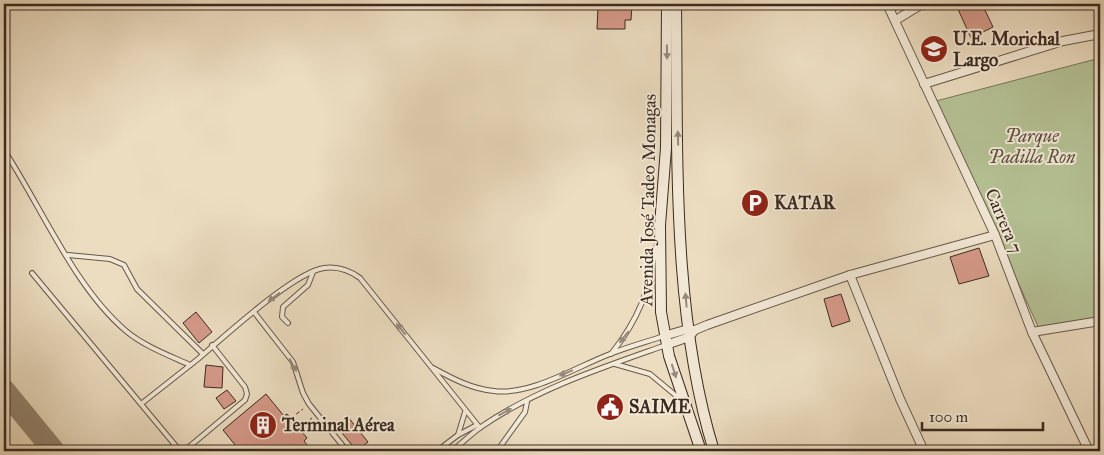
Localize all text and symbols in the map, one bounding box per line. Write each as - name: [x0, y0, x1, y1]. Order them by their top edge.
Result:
- place label: U.E. Morichal Largo: [953, 28, 1061, 72]
- school or university icon: U.E. Morichal Largo: [919, 34, 949, 64]
- one-way arrow: [663, 45, 671, 61]
- street label: Avenida José Tadeo Monagas: [635, 94, 662, 307]
- park label: Parque Padilla Ron: [988, 125, 1076, 168]
- one-way arrow: [674, 130, 682, 146]
- street label: Carrera 7: [980, 185, 1028, 257]
- parking icon: KATAR: [740, 188, 770, 218]
- place label: KATAR: [774, 192, 837, 214]
- one-way arrow: [268, 292, 281, 303]
- one-way arrow: [681, 292, 689, 308]
- one-way arrow: [395, 323, 406, 336]
- one-way arrow: [619, 330, 629, 344]
- one-way arrow: [289, 359, 298, 372]
- one-way arrow: [671, 363, 678, 378]
- one-way arrow: [559, 369, 573, 377]
- public building icon: SAIME: [595, 392, 625, 422]
- place label: SAIME: [629, 396, 691, 418]
- scale bar: [922, 400, 1043, 432]
- one-way arrow: [498, 408, 512, 416]
- text: 100 m: [929, 408, 969, 426]
- building icon: Terminal Aérea: [248, 410, 278, 440]
- place label: Terminal Aérea: [281, 414, 395, 436]

